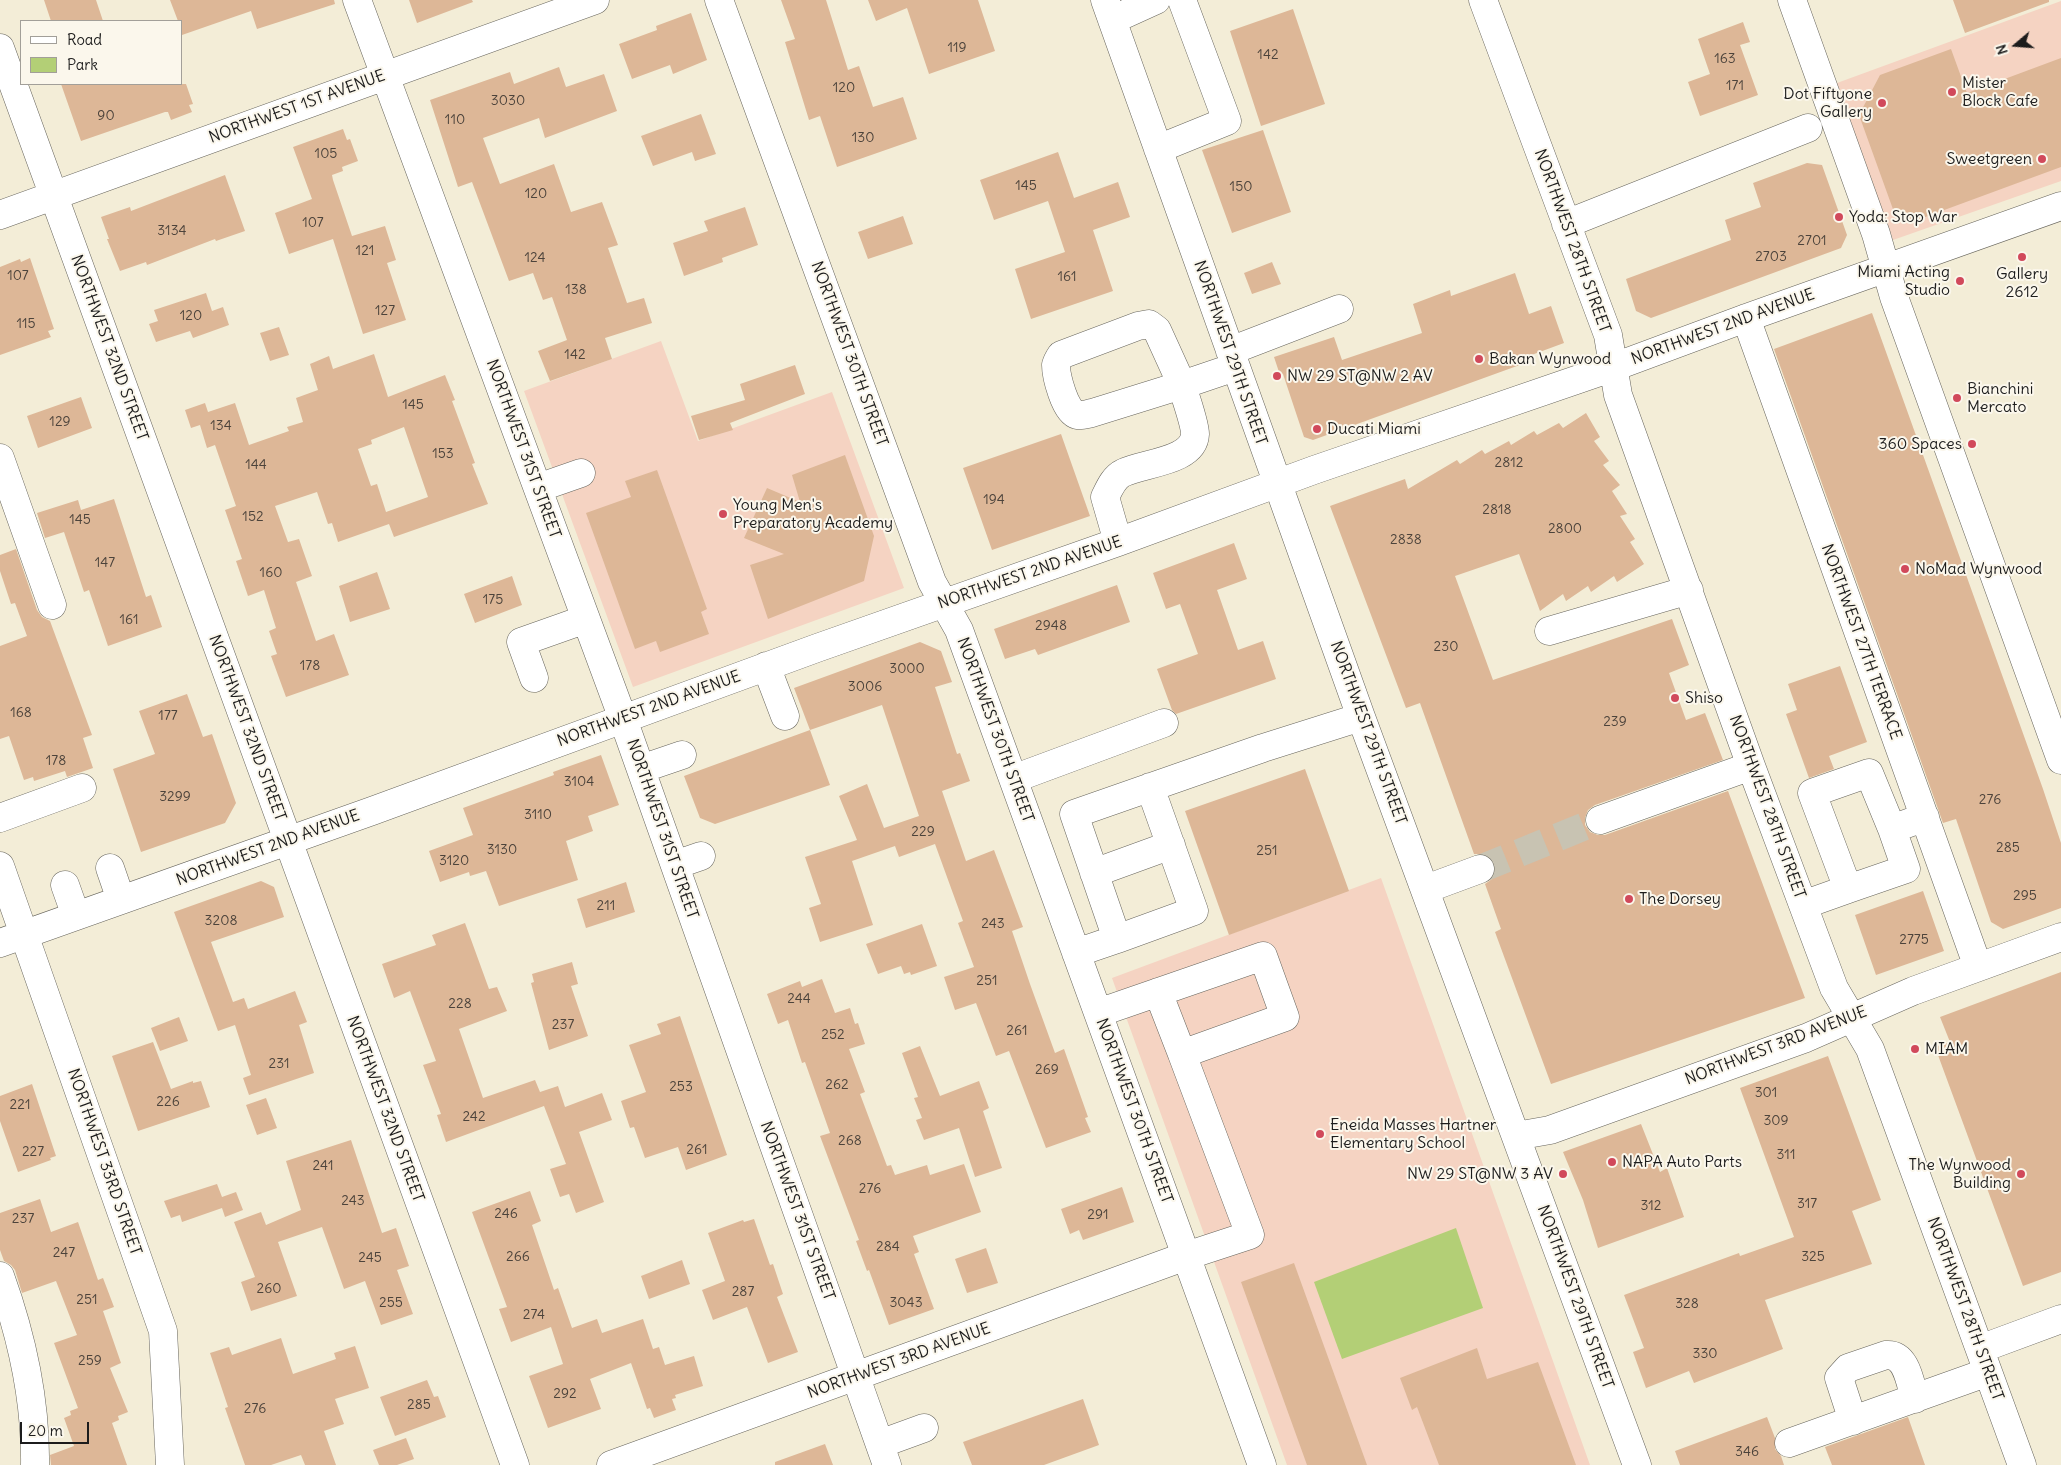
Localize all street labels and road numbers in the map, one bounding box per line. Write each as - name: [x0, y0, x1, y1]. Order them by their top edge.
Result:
- street label: NORTHWEST 1ST AVENUE: [206, 66, 388, 148]
- street label: NORTHWEST 28TH STREET: [1530, 147, 1614, 335]
- street label: NORTHWEST 32ND STREET: [66, 252, 152, 444]
- street label: NORTHWEST 29TH STREET: [1189, 258, 1271, 448]
- street label: NORTHWEST 30TH STREET: [807, 259, 891, 449]
- street label: NORTHWEST 2ND AVENUE: [1629, 285, 1817, 369]
- street label: NORTHWEST 31ST STREET: [482, 357, 564, 541]
- street label: NORTHWEST 2ND AVENUE: [935, 532, 1125, 614]
- street label: NORTHWEST 27TH TERRACE: [1817, 542, 1905, 742]
- street label: NORTHWEST 32ND STREET: [204, 632, 290, 824]
- street label: NORTHWEST 30TH STREET: [953, 635, 1037, 825]
- street label: NORTHWEST 29TH STREET: [1326, 639, 1410, 827]
- street label: NORTHWEST 2ND AVENUE: [555, 667, 743, 751]
- street label: NORTHWEST 28TH STREET: [1725, 713, 1809, 901]
- street label: NORTHWEST 31ST STREET: [622, 737, 702, 921]
- street label: NORTHWEST 2ND AVENUE: [174, 806, 362, 890]
- street label: NORTHWEST 3RD AVENUE: [1682, 1002, 1870, 1090]
- street label: NORTHWEST 32ND STREET: [342, 1013, 428, 1205]
- street label: NORTHWEST 30TH STREET: [1092, 1016, 1176, 1206]
- street label: NORTHWEST 33RD STREET: [63, 1066, 145, 1258]
- street label: NORTHWEST 31ST STREET: [756, 1119, 838, 1303]
- street label: NORTHWEST 29TH STREET: [1533, 1203, 1617, 1391]
- street label: NORTHWEST 28TH STREET: [1923, 1215, 2007, 1403]
- street label: NORTHWEST 3RD AVENUE: [805, 1319, 993, 1403]

